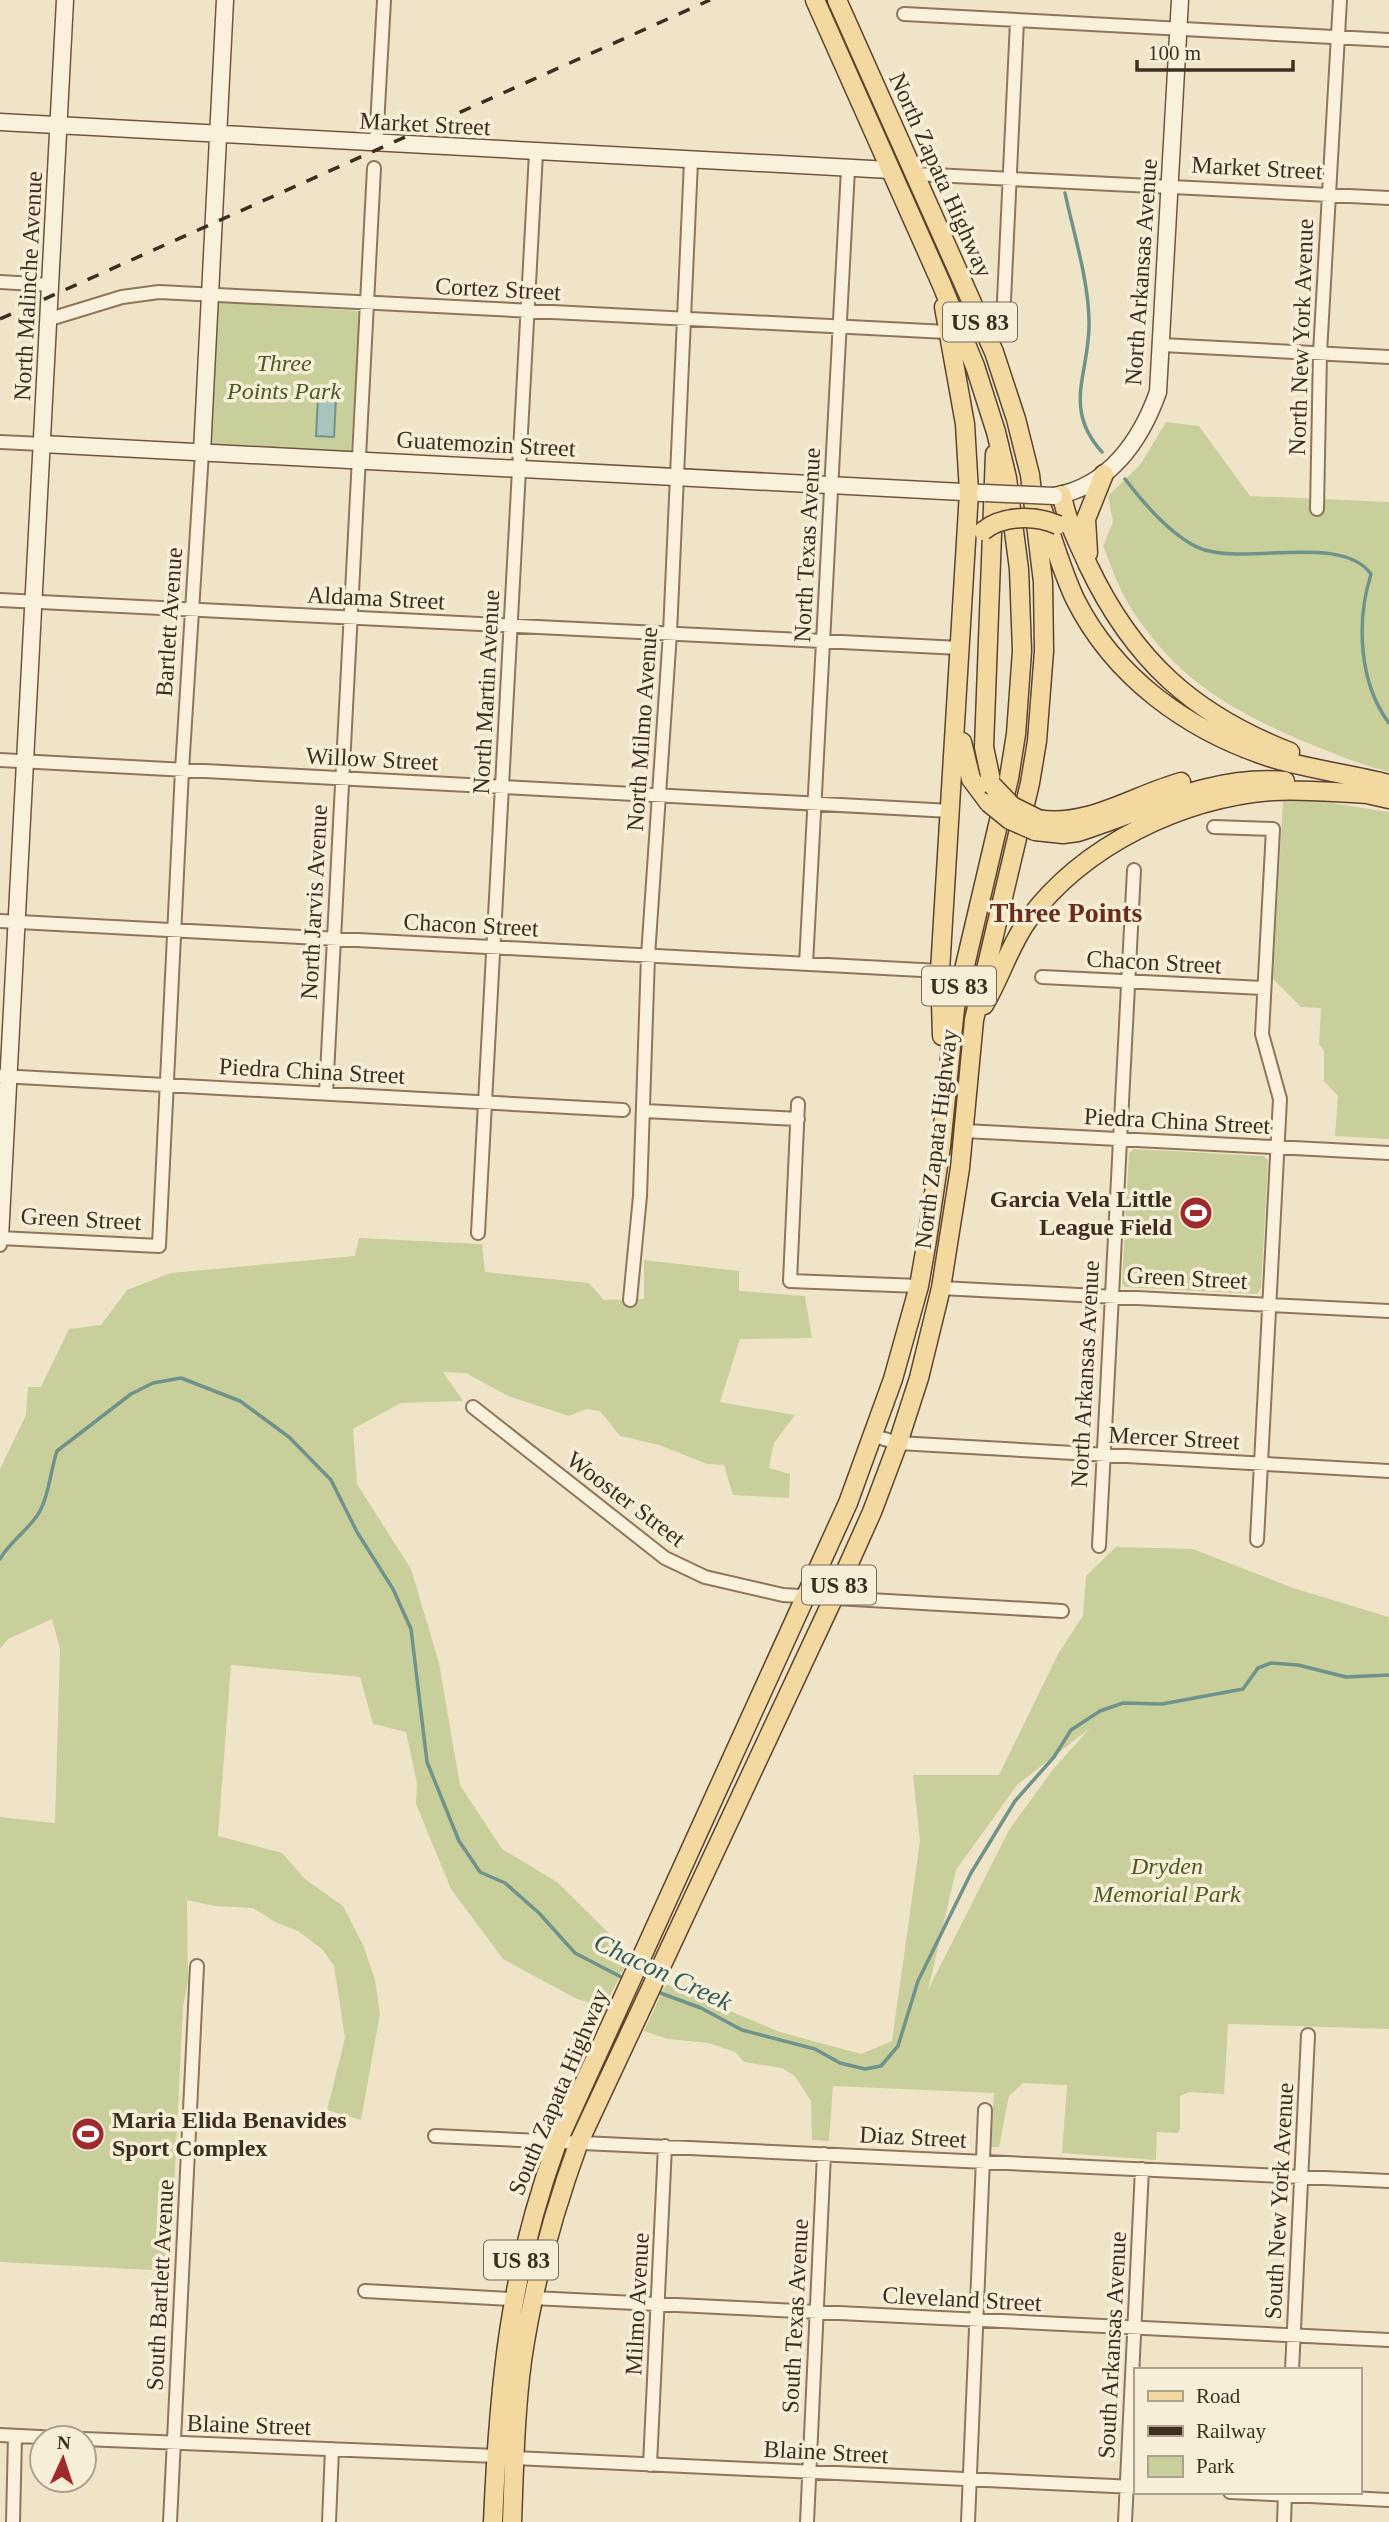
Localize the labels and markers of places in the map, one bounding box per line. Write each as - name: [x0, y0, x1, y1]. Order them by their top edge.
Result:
- place label: Garcia Vela Little League Field: [990, 1186, 1173, 1240]
- sports icon: Garcia Vela Little League Field: [1177, 1194, 1215, 1232]
- place label: Maria Elida Benavides Sport Complex: [112, 2107, 347, 2161]
- sports icon: Maria Elida Benavides Sport Complex: [69, 2115, 107, 2153]

